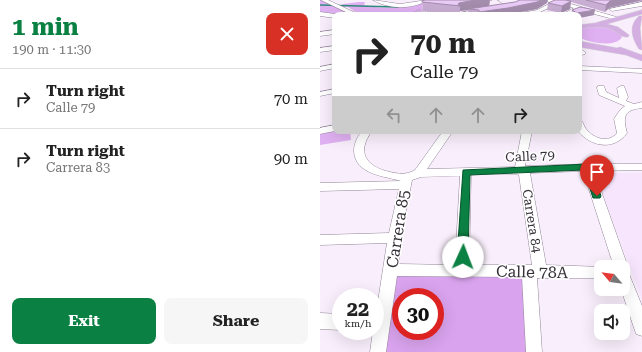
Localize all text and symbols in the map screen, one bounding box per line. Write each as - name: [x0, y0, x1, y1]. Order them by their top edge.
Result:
- text: 1 min: [12, 13, 79, 41]
- button: close: [266, 13, 308, 55]
- text: 70 m: [410, 27, 475, 60]
- icon: right: [344, 28, 396, 80]
- text: 190 m · 11:30: [12, 42, 91, 57]
- text: Calle 79: [410, 61, 478, 82]
- text: Turn right: [46, 82, 125, 100]
- icon: right: [12, 88, 34, 110]
- text: 70 m: [274, 90, 308, 108]
- text: Calle 79: [46, 100, 95, 115]
- icon: left: [383, 104, 405, 126]
- icon: ahead: [425, 104, 447, 126]
- icon: ahead: [467, 104, 489, 126]
- icon: right: [509, 104, 531, 126]
- text: Turn right: [46, 142, 125, 160]
- street label: Calle 79: [505, 147, 555, 165]
- icon: right: [12, 148, 34, 170]
- text: 90 m: [274, 150, 308, 168]
- pin: [580, 155, 614, 196]
- text: Carrera 83: [46, 160, 110, 175]
- icon: arrive: [586, 161, 608, 183]
- street label: Carrera 85: [382, 188, 414, 269]
- street label: Carrera 84: [520, 188, 545, 255]
- position arrow: [442, 236, 484, 278]
- north arrow: [594, 260, 630, 296]
- map controls: [594, 260, 630, 340]
- street label: Calle 78A: [496, 262, 569, 282]
- speed limit sign: 30: [392, 288, 444, 340]
- text: 22: [347, 297, 369, 321]
- button: Exit: [12, 298, 156, 344]
- button: Share: [164, 298, 308, 344]
- button: sound: [594, 304, 630, 340]
- text: km/h: [345, 318, 371, 329]

